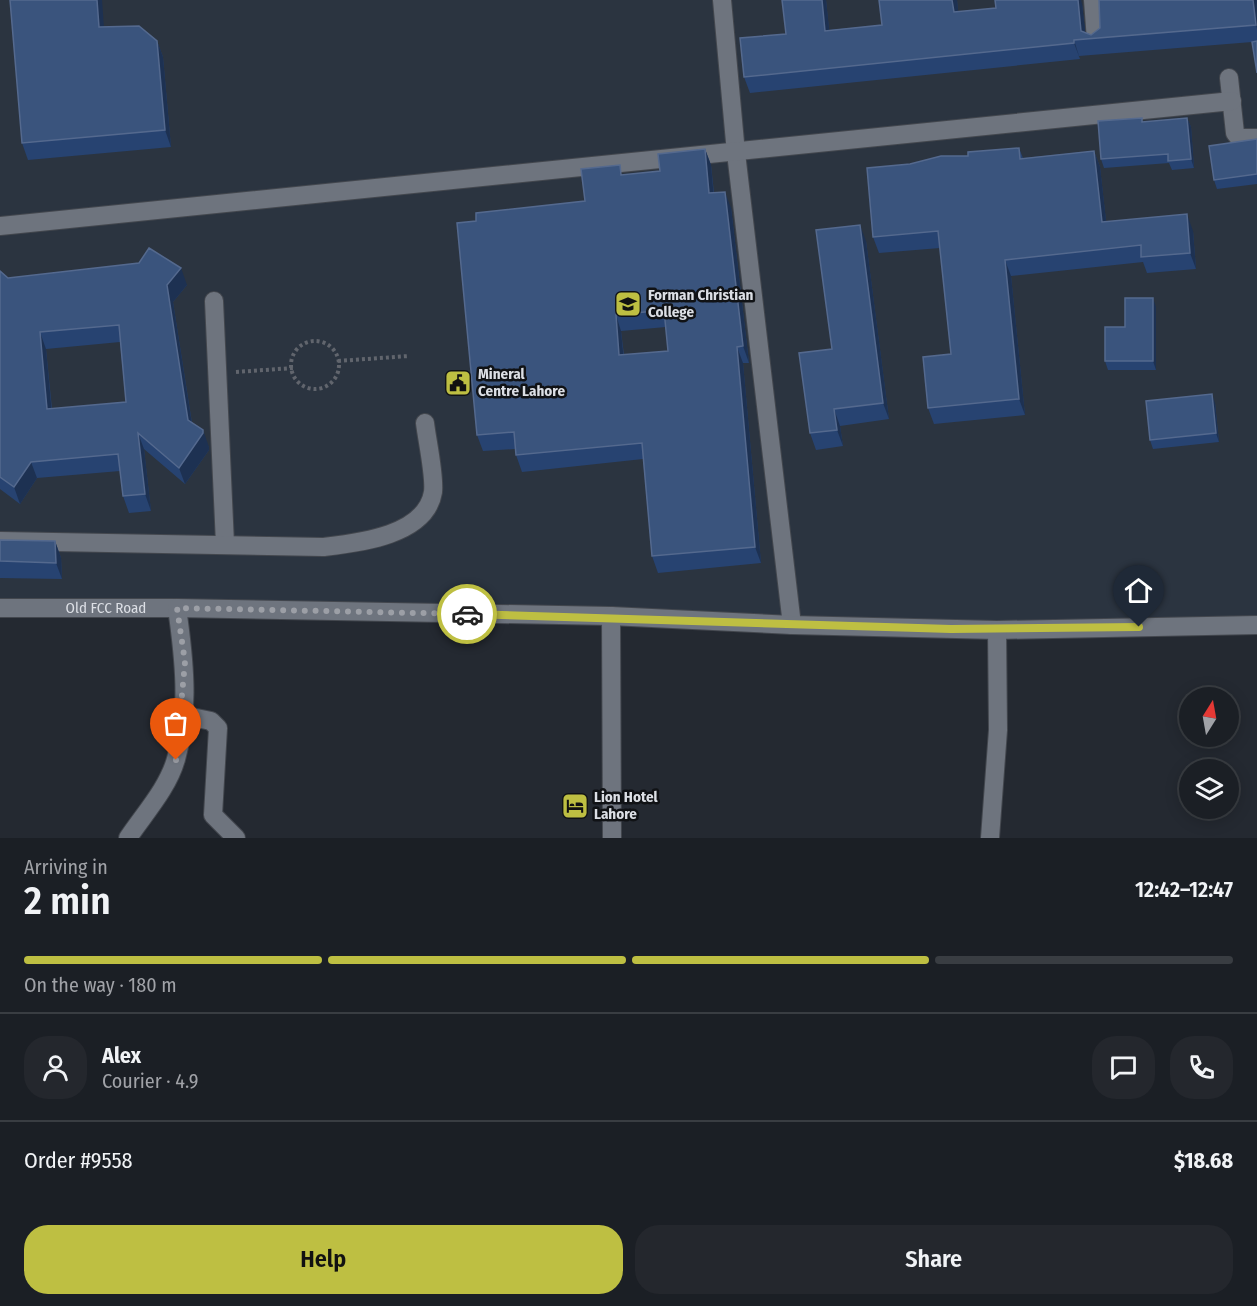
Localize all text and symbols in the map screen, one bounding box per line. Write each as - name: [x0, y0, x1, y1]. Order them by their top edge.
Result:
- place label: Forman Christian College: [648, 286, 754, 321]
- school or university icon: Forman Christian College: [613, 289, 643, 319]
- place label: Mineral Centre Lahore: [478, 365, 565, 400]
- public building icon: Mineral Centre Lahore: [443, 368, 473, 398]
- pin: [1113, 565, 1164, 627]
- icon: home: [1122, 574, 1155, 607]
- courier: [437, 584, 497, 644]
- icon: car: [451, 598, 484, 631]
- street label: Old FCC Road: [66, 599, 146, 617]
- north arrow: [1179, 687, 1239, 747]
- map controls: [1179, 687, 1239, 819]
- pin: [150, 698, 201, 760]
- icon: bag: [159, 707, 192, 740]
- button: layers: [1179, 759, 1239, 819]
- place label: Lion Hotel Lahore: [594, 788, 659, 823]
- hotel icon: Lion Hotel Lahore: [560, 791, 590, 821]
- text: Arriving in: [24, 855, 108, 879]
- text: 12:42–12:47: [1135, 876, 1233, 903]
- text: 2 min: [24, 878, 111, 924]
- text: On the way · 180 m: [24, 973, 177, 997]
- button: person: [24, 1036, 87, 1099]
- button: chat: [1092, 1036, 1155, 1099]
- button: phone: [1170, 1036, 1233, 1099]
- text: Alex: [102, 1042, 141, 1069]
- text: Courier · 4.9: [102, 1069, 198, 1093]
- text: Order #9558: [24, 1147, 133, 1174]
- text: $18.68: [1174, 1147, 1233, 1174]
- button: Help: [24, 1225, 623, 1294]
- button: Share: [635, 1225, 1233, 1294]

